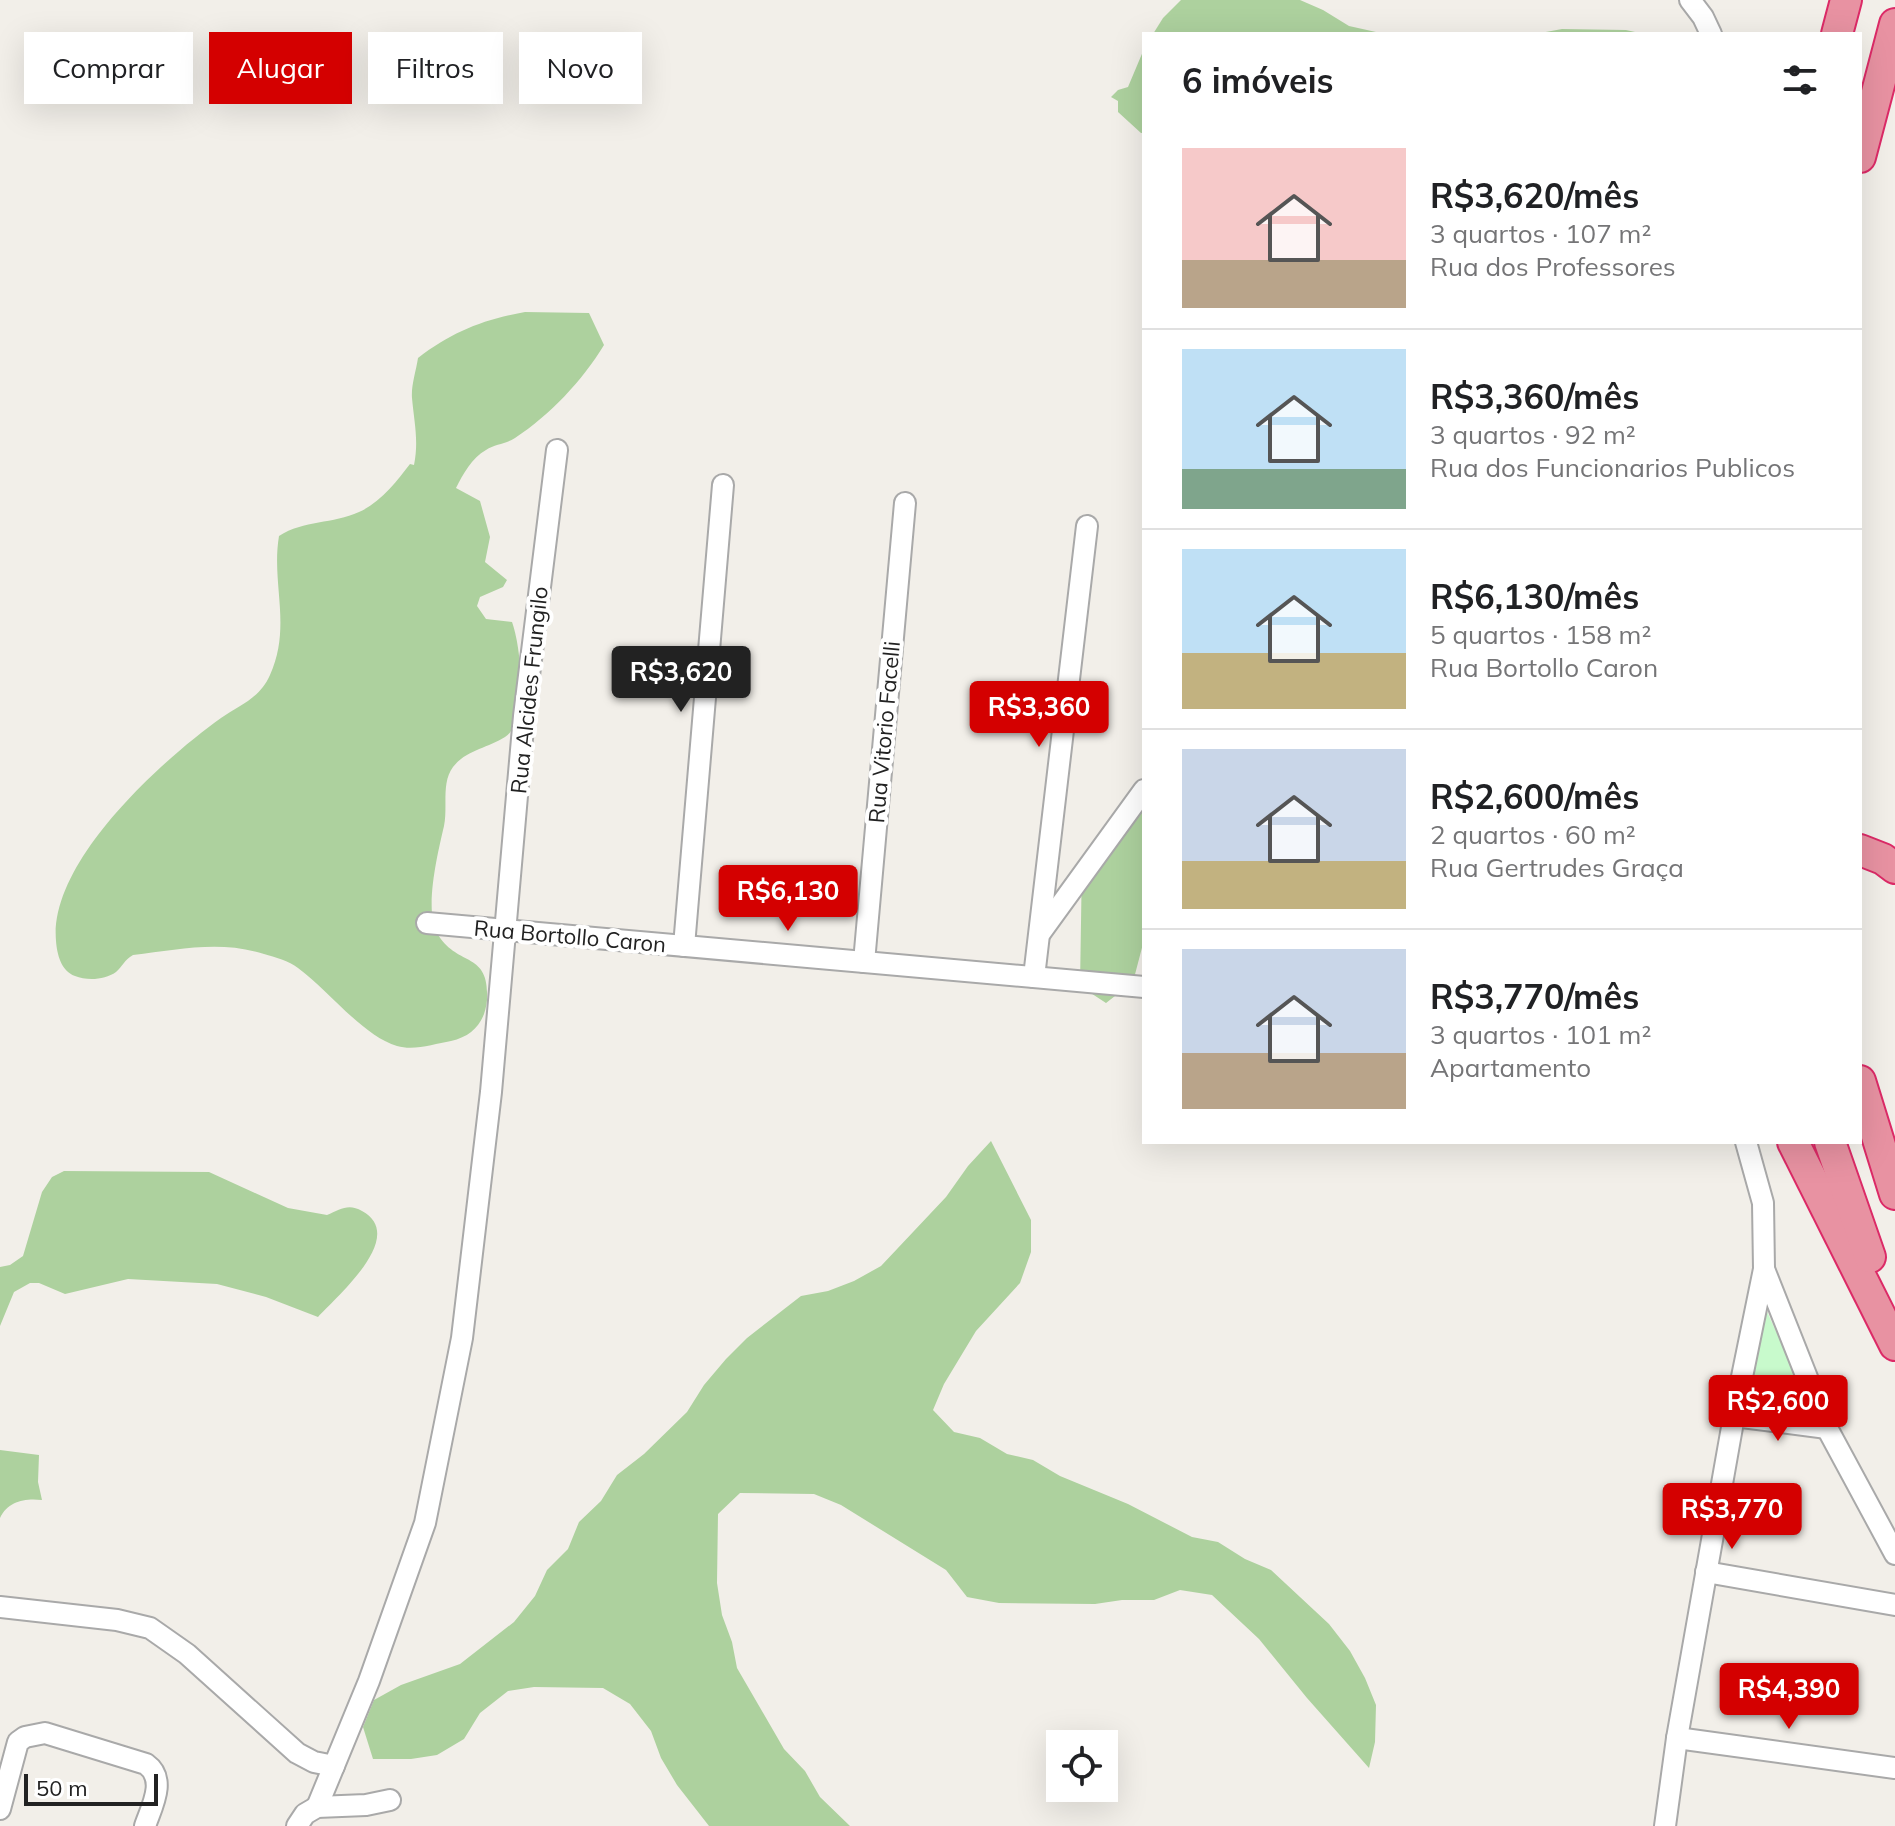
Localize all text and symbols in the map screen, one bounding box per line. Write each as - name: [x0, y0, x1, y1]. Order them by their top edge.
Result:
- chip: Comprar: [24, 32, 193, 104]
- chip: Alugar: [209, 32, 352, 104]
- chip: Filtros: [368, 32, 503, 104]
- chip: Novo: [519, 32, 642, 104]
- icon: filters: [1778, 58, 1822, 102]
- text: 6 imóveis: [1182, 59, 1334, 102]
- text: R$3,620/mês: [1430, 174, 1639, 217]
- icon: home: [1246, 180, 1342, 276]
- text: 3 quartos · 107 m²: [1430, 217, 1651, 250]
- text: Rua dos Professores: [1430, 250, 1676, 283]
- text: R$3,360/mês: [1430, 375, 1639, 418]
- icon: home: [1246, 381, 1342, 477]
- text: 3 quartos · 92 m²: [1430, 418, 1636, 451]
- text: Rua dos Funcionarios Publicos: [1430, 451, 1795, 484]
- text: R$6,130/mês: [1430, 575, 1639, 618]
- icon: home: [1246, 581, 1342, 677]
- street label: Rua Alcides Frungilo: [504, 585, 554, 795]
- text: 5 quartos · 158 m²: [1430, 618, 1651, 651]
- street label: Rua Vitorio Facelli: [862, 640, 906, 824]
- pin: R$3,620: [607, 646, 755, 714]
- text: Rua Bortollo Caron: [1430, 651, 1658, 684]
- text: R$3,620: [630, 655, 732, 688]
- pin: R$3,360: [965, 681, 1113, 749]
- text: R$3,360: [988, 690, 1090, 723]
- text: R$2,600/mês: [1430, 775, 1639, 818]
- icon: home: [1246, 781, 1342, 877]
- text: 2 quartos · 60 m²: [1430, 818, 1636, 851]
- text: Rua Gertrudes Graça: [1430, 851, 1684, 884]
- pin: R$6,130: [714, 865, 862, 933]
- text: R$6,130: [737, 874, 839, 907]
- street label: Rua Bortollo Caron: [473, 914, 667, 958]
- text: R$3,770/mês: [1430, 975, 1639, 1018]
- icon: home: [1246, 981, 1342, 1077]
- text: 3 quartos · 101 m²: [1430, 1018, 1651, 1051]
- text: Apartamento: [1430, 1051, 1591, 1084]
- pin: R$2,600: [1704, 1375, 1852, 1443]
- text: R$2,600: [1727, 1384, 1829, 1417]
- pin: R$3,770: [1658, 1483, 1806, 1551]
- text: R$3,770: [1681, 1492, 1783, 1525]
- pin: R$4,390: [1715, 1663, 1863, 1731]
- text: R$4,390: [1738, 1672, 1840, 1705]
- map controls: [1046, 1730, 1118, 1802]
- button: locate: [1046, 1730, 1118, 1802]
- scale bar: [24, 1770, 158, 1806]
- text: 50 m: [36, 1774, 87, 1802]

